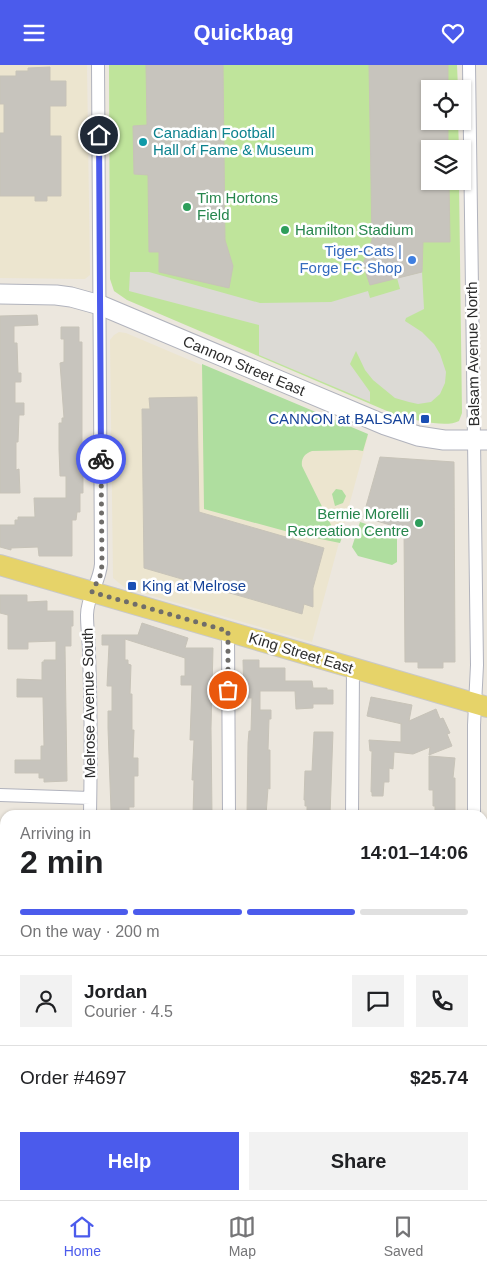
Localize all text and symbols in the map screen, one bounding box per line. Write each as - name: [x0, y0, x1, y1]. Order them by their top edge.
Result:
- icon: menu: [20, 19, 48, 47]
- icon: heart: [439, 19, 467, 47]
- text: Quickbag: [193, 20, 294, 45]
- map controls: [421, 80, 471, 190]
- button: locate: [421, 80, 471, 130]
- pin: [78, 114, 120, 156]
- icon: home: [85, 121, 113, 149]
- place label: Canadian Football Hall of Fame & Museum: [153, 124, 314, 158]
- marker: Canadian Football Hall of Fame & Museum: [137, 136, 149, 148]
- button: layers: [421, 140, 471, 190]
- place label: Tim Hortons Field: [197, 189, 278, 223]
- marker: Tim Hortons Field: [181, 201, 193, 213]
- place label: Hamilton Stadium: [295, 221, 413, 238]
- marker: Hamilton Stadium: [279, 224, 291, 236]
- place label: Tiger-Cats | Forge FC Shop: [299, 242, 402, 276]
- marker: Tiger-Cats | Forge FC Shop: [406, 254, 418, 266]
- street label: Balsam Avenue North: [463, 281, 482, 427]
- street label: Cannon Street East: [181, 332, 309, 399]
- place label: CANNON at BALSAM: [268, 410, 415, 427]
- marker: CANNON at BALSAM: [419, 413, 431, 425]
- courier: [76, 434, 126, 484]
- icon: bike: [87, 445, 115, 473]
- place label: Bernie Morelli Recreation Centre: [287, 505, 409, 539]
- marker: Bernie Morelli Recreation Centre: [413, 517, 425, 529]
- place label: King at Melrose: [142, 577, 246, 594]
- marker: King at Melrose: [126, 580, 138, 592]
- street label: Melrose Avenue South: [79, 628, 98, 778]
- street label: King Street East: [247, 629, 356, 677]
- pin: [207, 669, 249, 711]
- icon: bag: [214, 676, 242, 704]
- text: Arriving in: [20, 825, 91, 842]
- text: 14:01–14:06: [360, 842, 468, 863]
- text: 2 min: [20, 844, 104, 880]
- text: On the way · 200 m: [20, 923, 160, 940]
- button: person: [20, 975, 72, 1027]
- button: chat: [352, 975, 404, 1027]
- button: phone: [416, 975, 468, 1027]
- text: Jordan: [84, 981, 147, 1002]
- text: Courier · 4.5: [84, 1003, 173, 1020]
- text: Order #4697: [20, 1067, 127, 1088]
- text: $25.74: [410, 1067, 468, 1088]
- button: Help: [20, 1132, 239, 1190]
- button: Share: [249, 1132, 468, 1190]
- tab: Home: [64, 1213, 101, 1259]
- tab: Map: [228, 1213, 256, 1259]
- tab: Saved: [384, 1213, 423, 1259]

